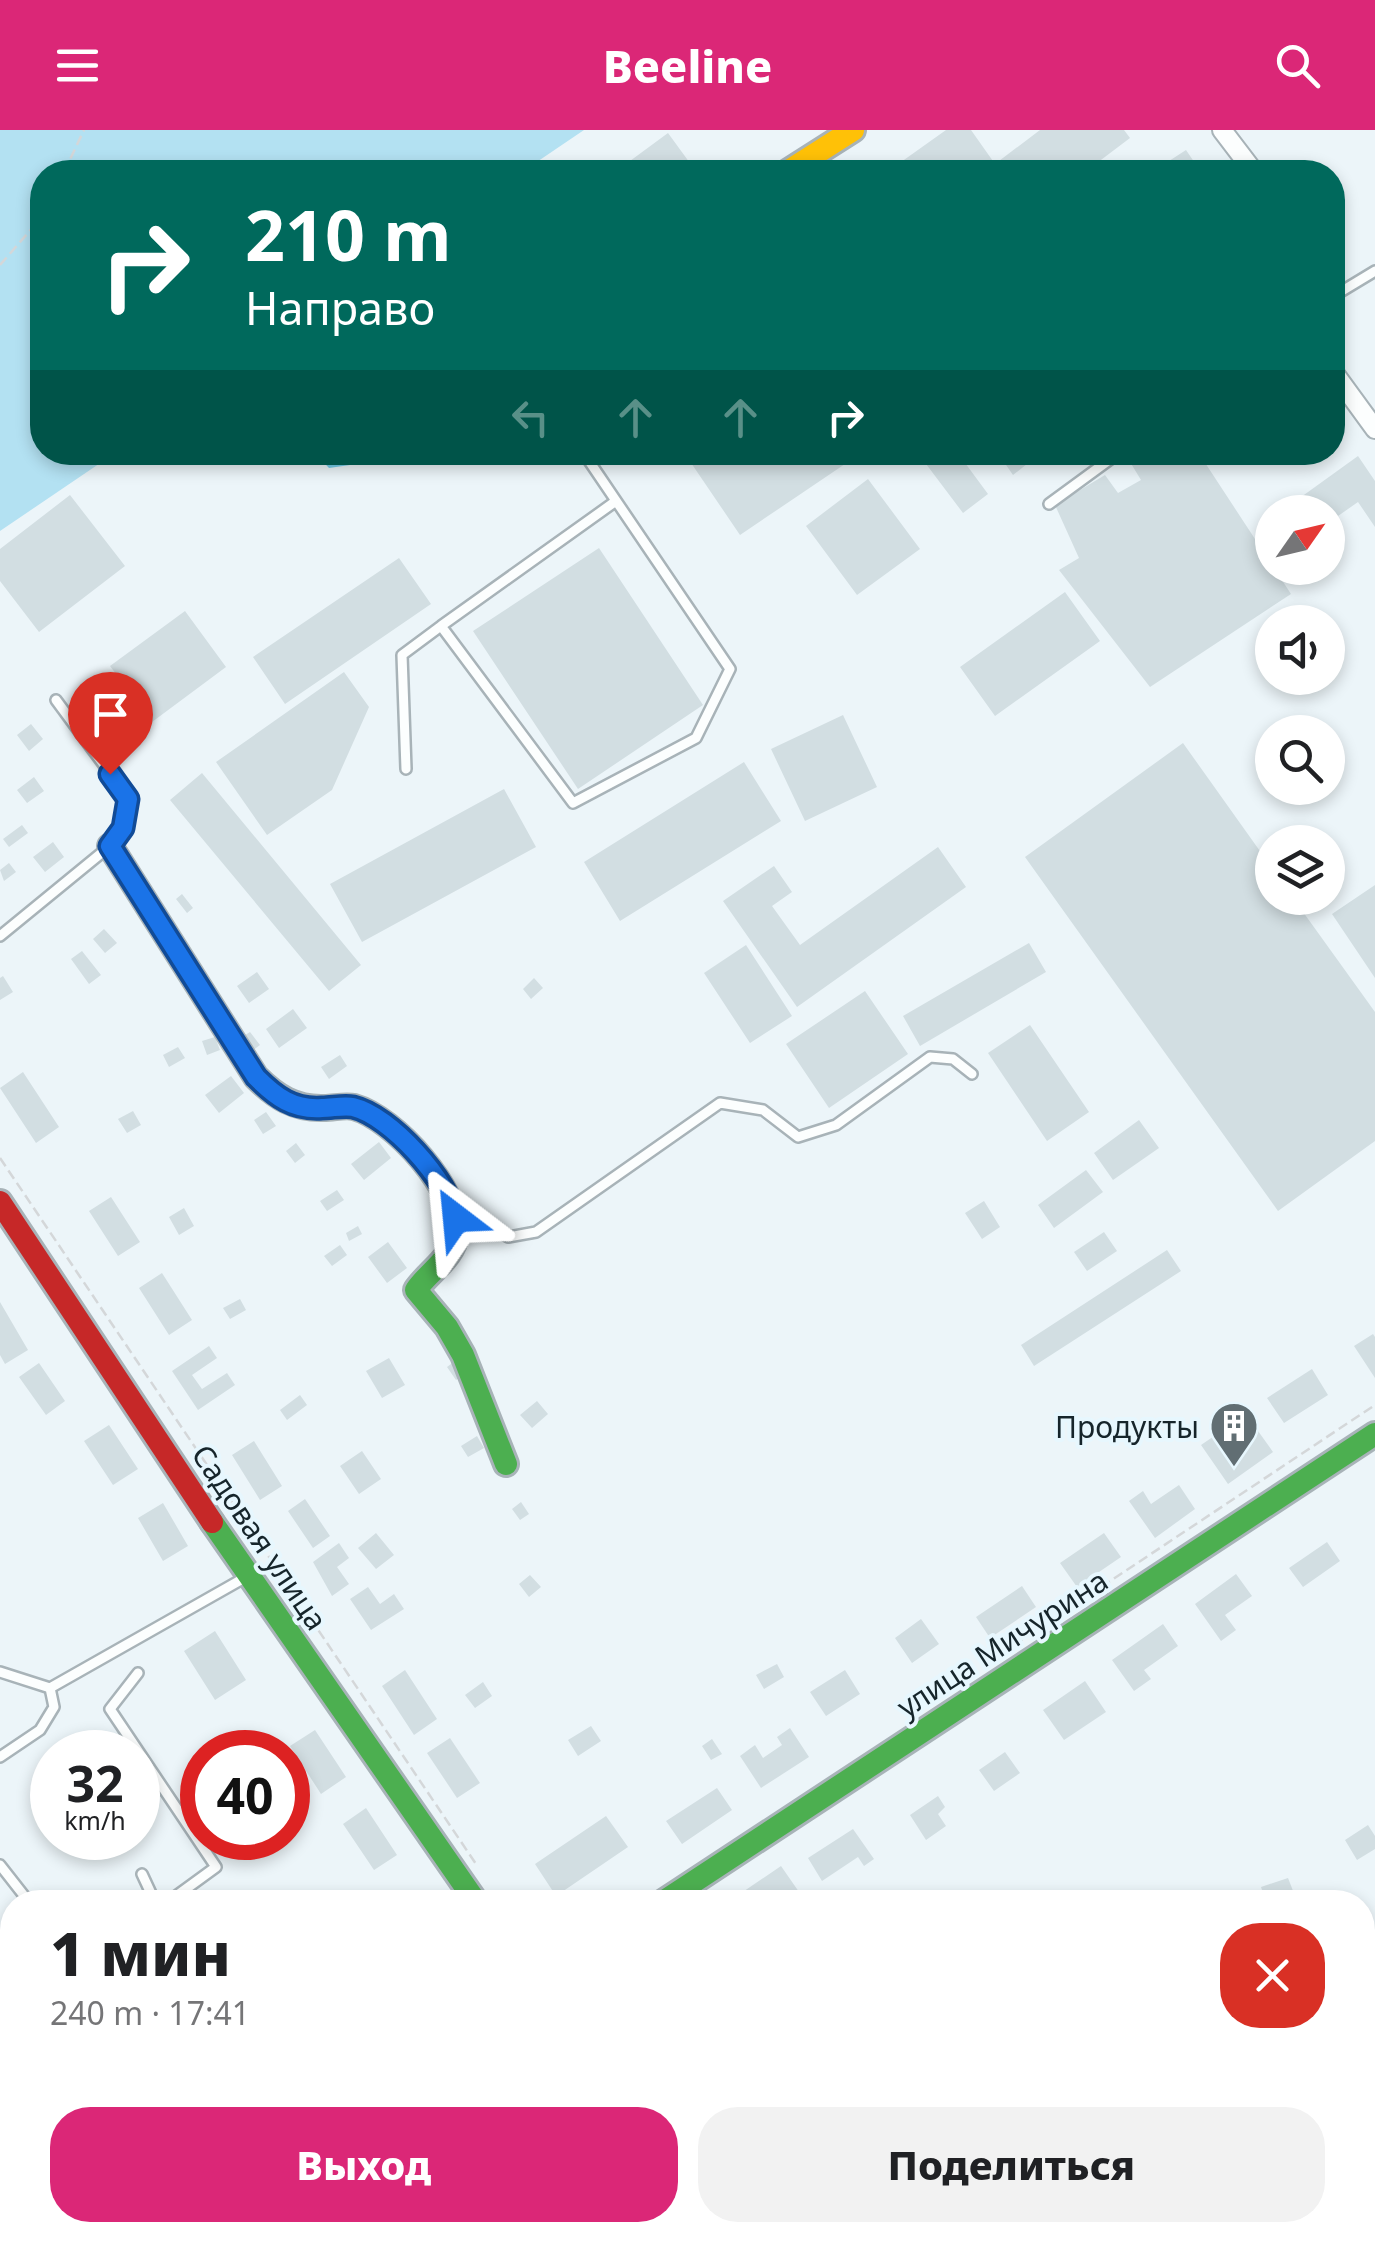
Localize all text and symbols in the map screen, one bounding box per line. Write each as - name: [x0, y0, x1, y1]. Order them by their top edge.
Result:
- text: Beeline: [603, 35, 772, 96]
- icon: menu: [50, 38, 105, 93]
- icon: search: [1270, 38, 1325, 93]
- text: 210 m: [245, 186, 452, 282]
- icon: right: [80, 200, 210, 330]
- text: Направо: [245, 277, 435, 338]
- icon: left: [503, 390, 558, 445]
- icon: ahead: [608, 390, 663, 445]
- icon: ahead: [713, 390, 768, 445]
- icon: right: [818, 390, 873, 445]
- north arrow: [1255, 495, 1345, 585]
- map controls: [1255, 495, 1345, 915]
- button: sound: [1255, 605, 1345, 695]
- pin: [68, 672, 153, 775]
- icon: arrive: [83, 687, 138, 742]
- button: search: [1255, 715, 1345, 805]
- button: layers: [1255, 825, 1345, 915]
- position arrow: [404, 1166, 508, 1270]
- building icon: Продукты: [1208, 1400, 1260, 1468]
- place label: Продукты: [1055, 1406, 1199, 1447]
- street label: Садовая улица: [183, 1436, 337, 1638]
- street label: улица Мичурина: [889, 1559, 1115, 1727]
- speed limit sign: 40: [180, 1730, 310, 1860]
- text: 32: [66, 1749, 124, 1817]
- text: km/h: [64, 1803, 126, 1837]
- text: 1 мин: [50, 1912, 231, 1994]
- button: close: [1220, 1923, 1325, 2028]
- text: 240 m · 17:41: [50, 1991, 250, 2034]
- button: Выход: [50, 2107, 678, 2222]
- button: Поделиться: [698, 2107, 1325, 2222]

